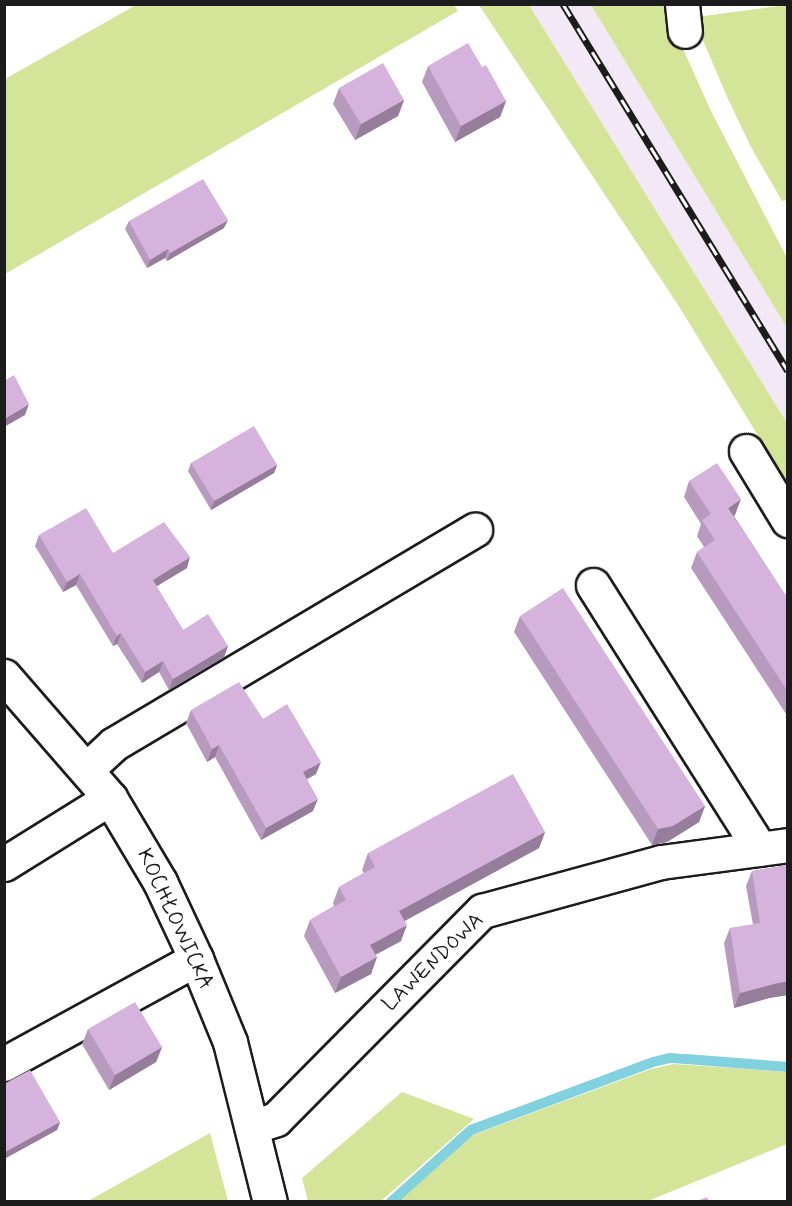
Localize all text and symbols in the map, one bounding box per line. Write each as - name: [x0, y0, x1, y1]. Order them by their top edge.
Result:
- street label: KOCHŁOWICKA: [131, 845, 219, 993]
- street label: LAWENDOWA: [377, 907, 489, 1017]

